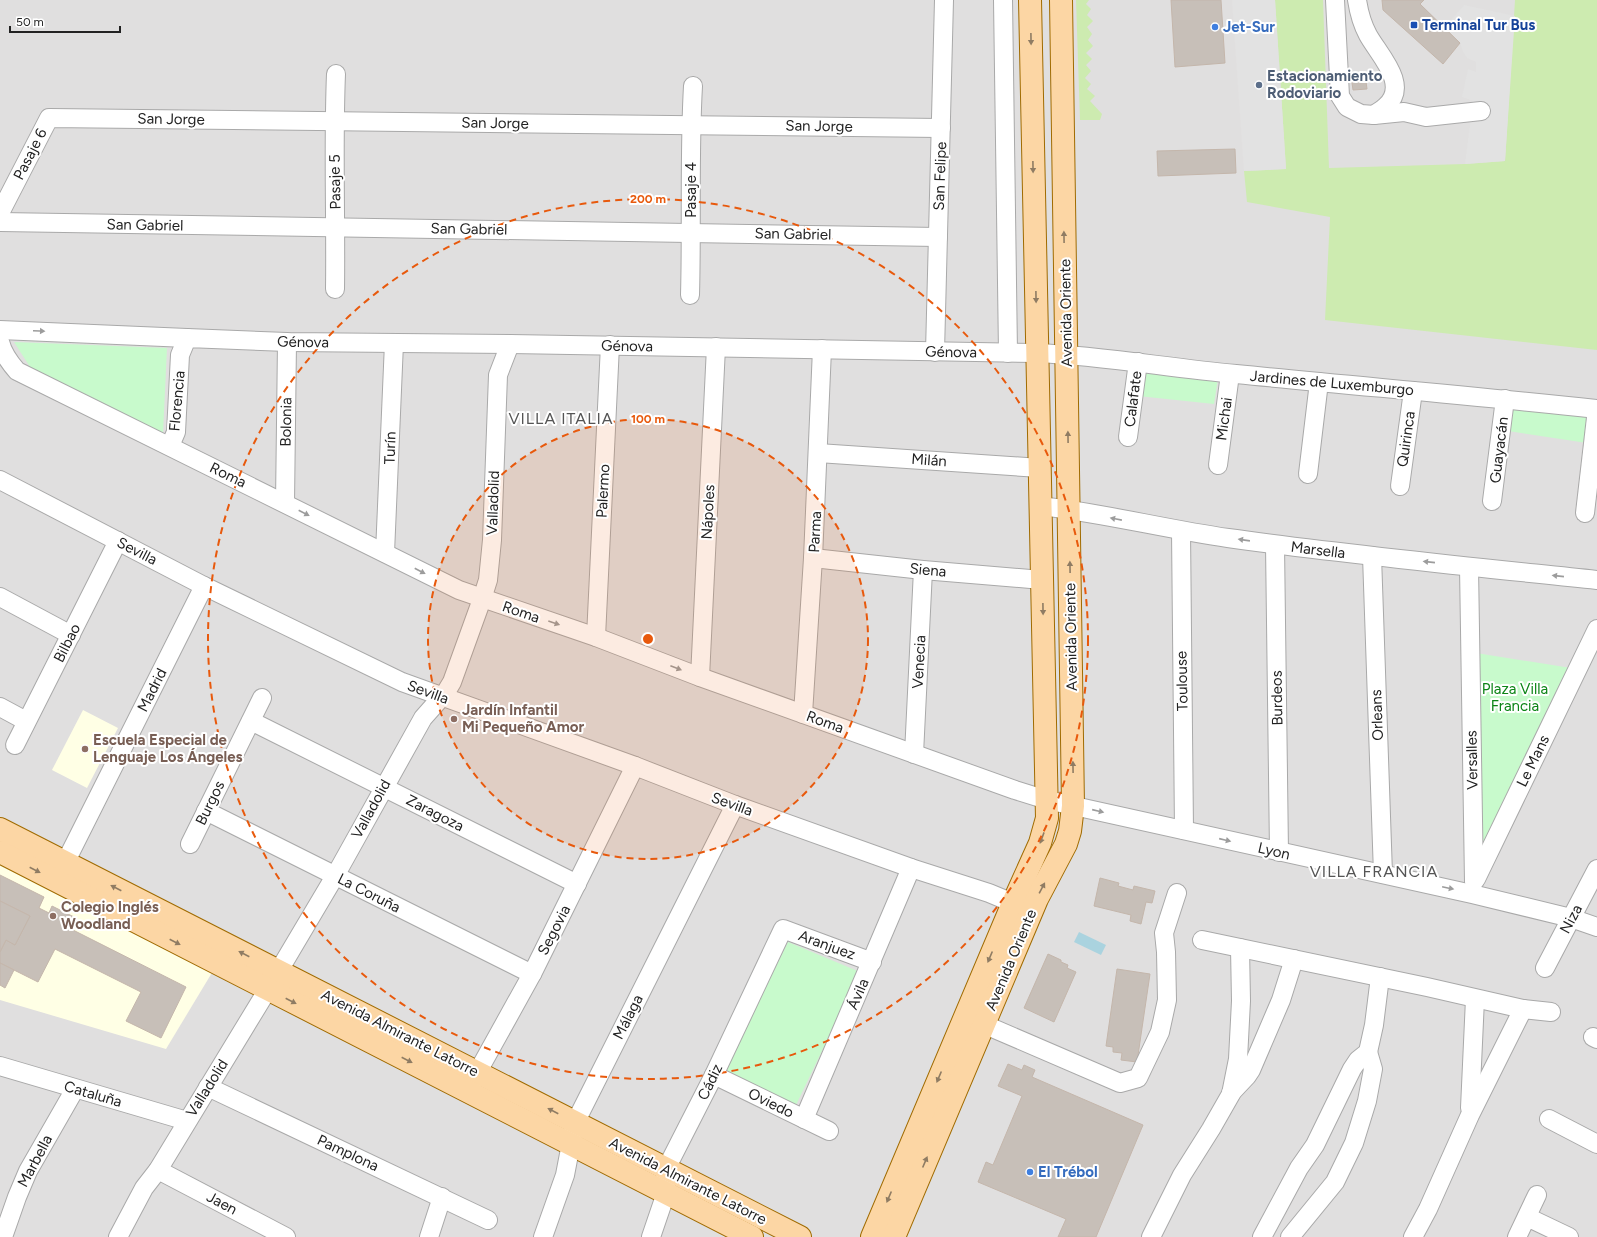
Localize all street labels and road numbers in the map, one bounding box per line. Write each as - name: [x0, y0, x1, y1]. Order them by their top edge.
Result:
- street label: San Jorge: [137, 109, 205, 129]
- street label: San Jorge: [461, 113, 529, 133]
- street label: San Jorge: [785, 116, 853, 136]
- street label: Pasaje 6: [9, 125, 51, 183]
- street label: San Felipe: [930, 141, 950, 211]
- street label: Pasaje 5: [326, 154, 344, 210]
- street label: Pasaje 4: [682, 162, 700, 218]
- street label: San Gabriel: [106, 215, 184, 235]
- street label: San Gabriel: [430, 219, 508, 239]
- street label: San Gabriel: [754, 224, 832, 244]
- street label: Avenida Oriente: [1056, 259, 1076, 367]
- street label: Génova: [277, 333, 329, 351]
- street label: Génova: [601, 337, 653, 355]
- street label: Génova: [925, 343, 977, 361]
- street label: Jardines de Luxemburgo: [1249, 367, 1415, 399]
- street label: Florencia: [165, 370, 189, 432]
- street label: Calafate: [1121, 370, 1145, 428]
- street label: Michai: [1212, 396, 1236, 442]
- street label: Bolonia: [277, 397, 295, 447]
- street label: Quirinca: [1393, 410, 1419, 468]
- street label: Guayacán: [1486, 416, 1512, 484]
- street label: Turín: [380, 431, 400, 465]
- street label: Milán: [911, 450, 947, 470]
- street label: Roma: [207, 458, 249, 492]
- street label: Palermo: [593, 463, 613, 519]
- street label: Valladolid: [483, 470, 503, 536]
- street label: Nápoles: [698, 484, 718, 540]
- street label: Parma: [805, 511, 825, 553]
- street label: Sevilla: [114, 533, 160, 569]
- street label: Marsella: [1290, 538, 1346, 562]
- street label: Siena: [909, 559, 947, 581]
- street label: Avenida Oriente: [1061, 583, 1081, 691]
- street label: Roma: [500, 597, 542, 627]
- street label: Bilbao: [50, 620, 84, 665]
- street label: Venecia: [909, 635, 929, 689]
- street label: Toulouse: [1172, 651, 1192, 711]
- street label: Madrid: [133, 665, 171, 715]
- street label: Burdeos: [1268, 670, 1286, 726]
- street label: Sevilla: [405, 676, 451, 708]
- street label: Orleans: [1367, 689, 1387, 741]
- street label: Roma: [804, 707, 846, 737]
- street label: Versalles: [1462, 730, 1482, 790]
- street label: Le Mans: [1513, 732, 1553, 790]
- street label: Valladolid: [347, 776, 395, 842]
- street label: Burgos: [192, 778, 228, 828]
- street label: Sevilla: [709, 788, 755, 820]
- street label: Zaragoza: [403, 791, 467, 835]
- street label: Lyon: [1256, 839, 1292, 863]
- street label: La Coruña: [335, 870, 403, 916]
- street label: Niza: [1556, 901, 1586, 937]
- street label: Segovia: [534, 902, 574, 958]
- street label: Avenida Oriente: [982, 907, 1040, 1013]
- street label: Aranjuez: [796, 926, 858, 964]
- street label: Ávila: [843, 976, 873, 1012]
- street label: Avenida Almirante Latorre: [318, 985, 482, 1081]
- street label: Málaga: [609, 992, 647, 1042]
- street label: Valladolid: [182, 1056, 232, 1120]
- street label: Cádiz: [694, 1061, 726, 1103]
- street label: Cataluña: [62, 1077, 124, 1111]
- street label: Oviedo: [745, 1084, 797, 1122]
- street label: Pamplona: [314, 1131, 382, 1175]
- street label: Marbella: [14, 1132, 56, 1190]
- street label: Avenida Almirante Latorre: [606, 1133, 770, 1229]
- street label: Jaen: [204, 1188, 240, 1218]

